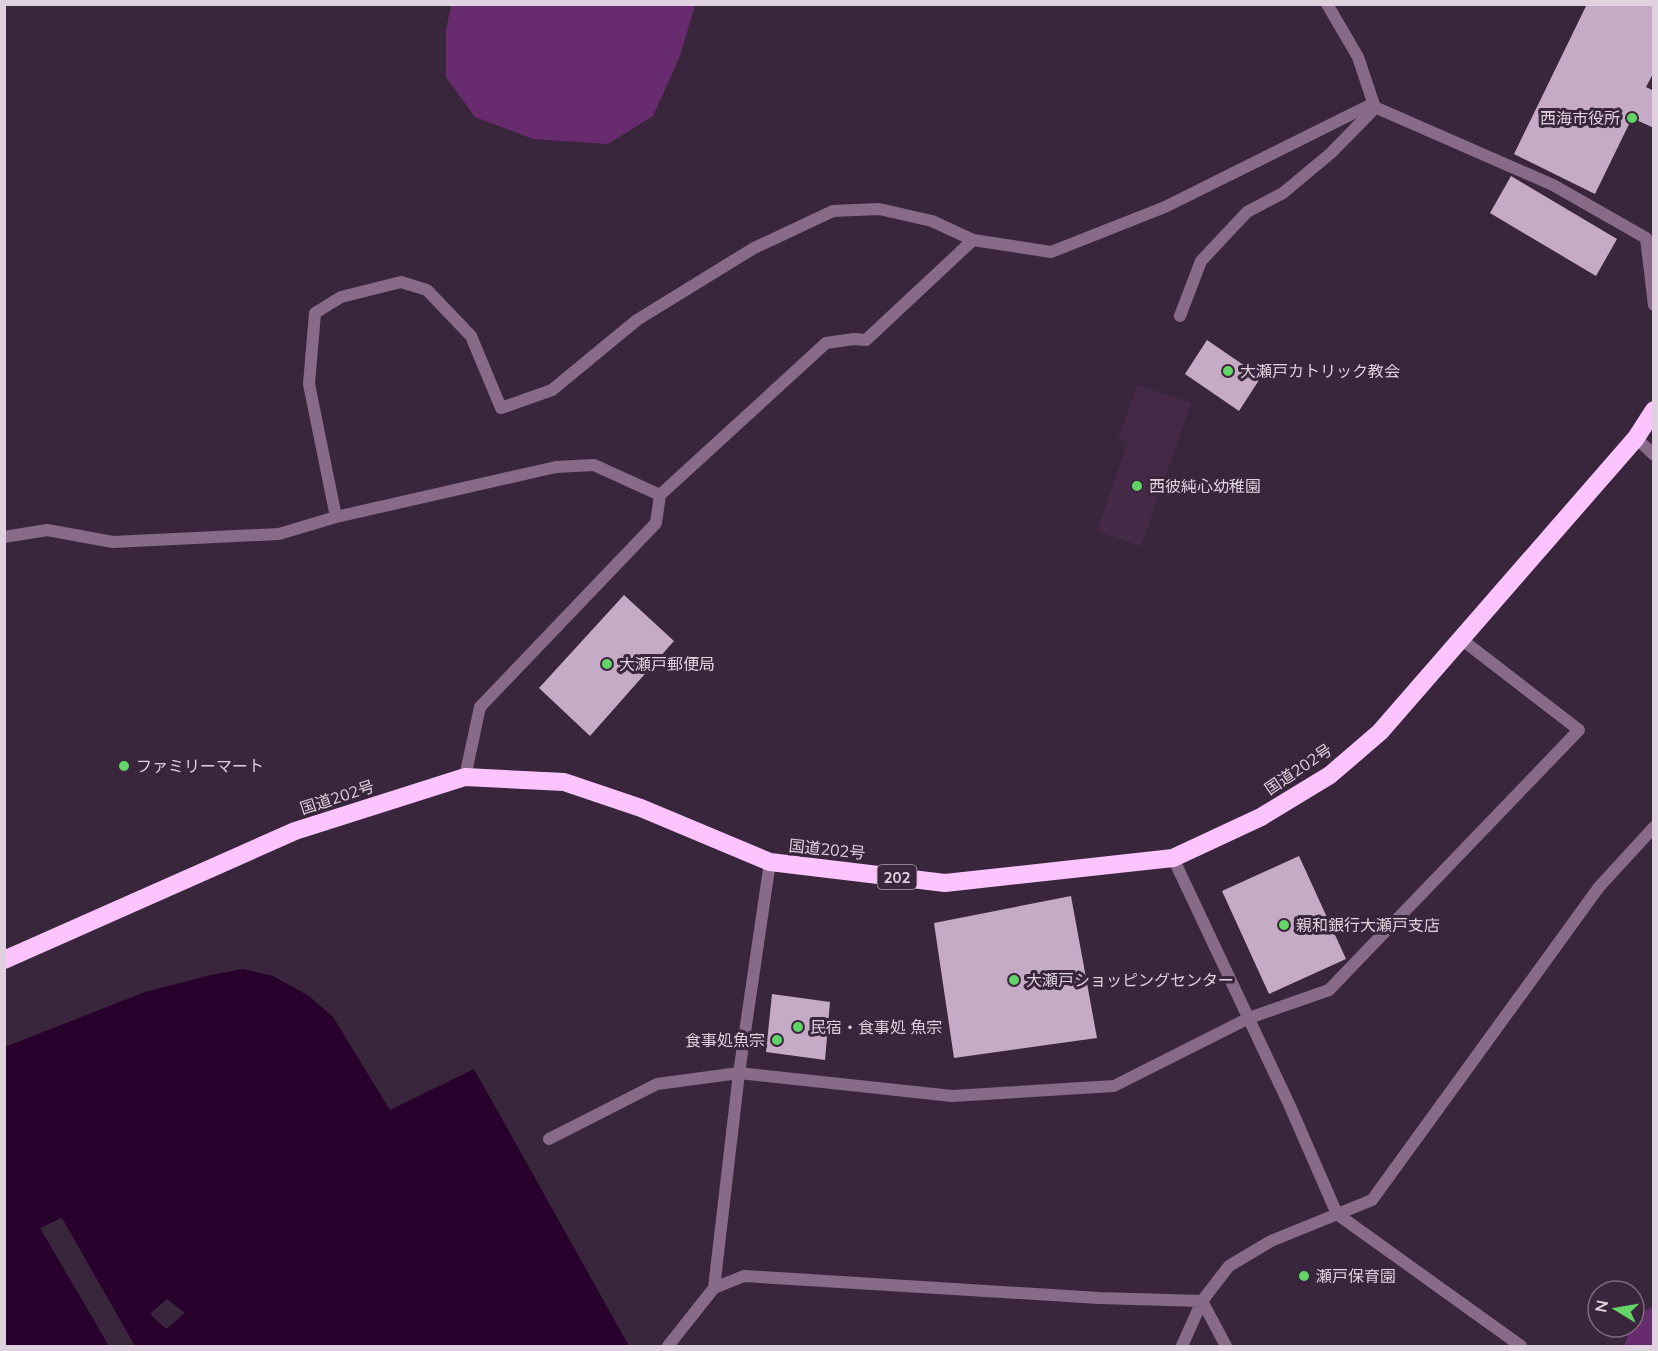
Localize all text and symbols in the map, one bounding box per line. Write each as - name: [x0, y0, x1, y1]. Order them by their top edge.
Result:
- place label: 西海市役所: [1540, 108, 1620, 128]
- marker: 西海市役所: [1625, 111, 1639, 125]
- place label: 大瀬戸カトリック教会: [1240, 361, 1400, 381]
- marker: 大瀬戸カトリック教会: [1221, 364, 1235, 378]
- place label: 西彼純心幼稚園: [1149, 476, 1261, 496]
- marker: 西彼純心幼稚園: [1130, 479, 1144, 493]
- place label: 大瀬戸郵便局: [619, 654, 715, 674]
- marker: 大瀬戸郵便局: [600, 657, 614, 671]
- street label: 国道202号: [1261, 739, 1335, 799]
- place label: ファミリーマート: [136, 756, 264, 776]
- marker: ファミリーマート: [117, 759, 131, 773]
- street label: 国道202号: [297, 776, 377, 818]
- street label: 国道202号: [788, 835, 866, 863]
- road number: 202: [878, 865, 916, 889]
- place label: 親和銀行大瀬戸支店: [1296, 915, 1440, 935]
- marker: 親和銀行大瀬戸支店: [1277, 918, 1291, 932]
- place label: 大瀬戸ショッピングセンター: [1026, 970, 1234, 990]
- marker: 大瀬戸ショッピングセンター: [1007, 973, 1021, 987]
- place label: 民宿・食事処 魚宗: [810, 1017, 942, 1037]
- marker: 民宿・食事処 魚宗: [791, 1020, 805, 1034]
- place label: 食事処魚宗: [685, 1030, 765, 1050]
- marker: 食事処魚宗: [770, 1033, 784, 1047]
- place label: 瀬戸保育園: [1316, 1266, 1396, 1286]
- marker: 瀬戸保育園: [1297, 1269, 1311, 1283]
- north arrow: [1586, 1279, 1646, 1339]
- text: N: [1590, 1298, 1612, 1314]

